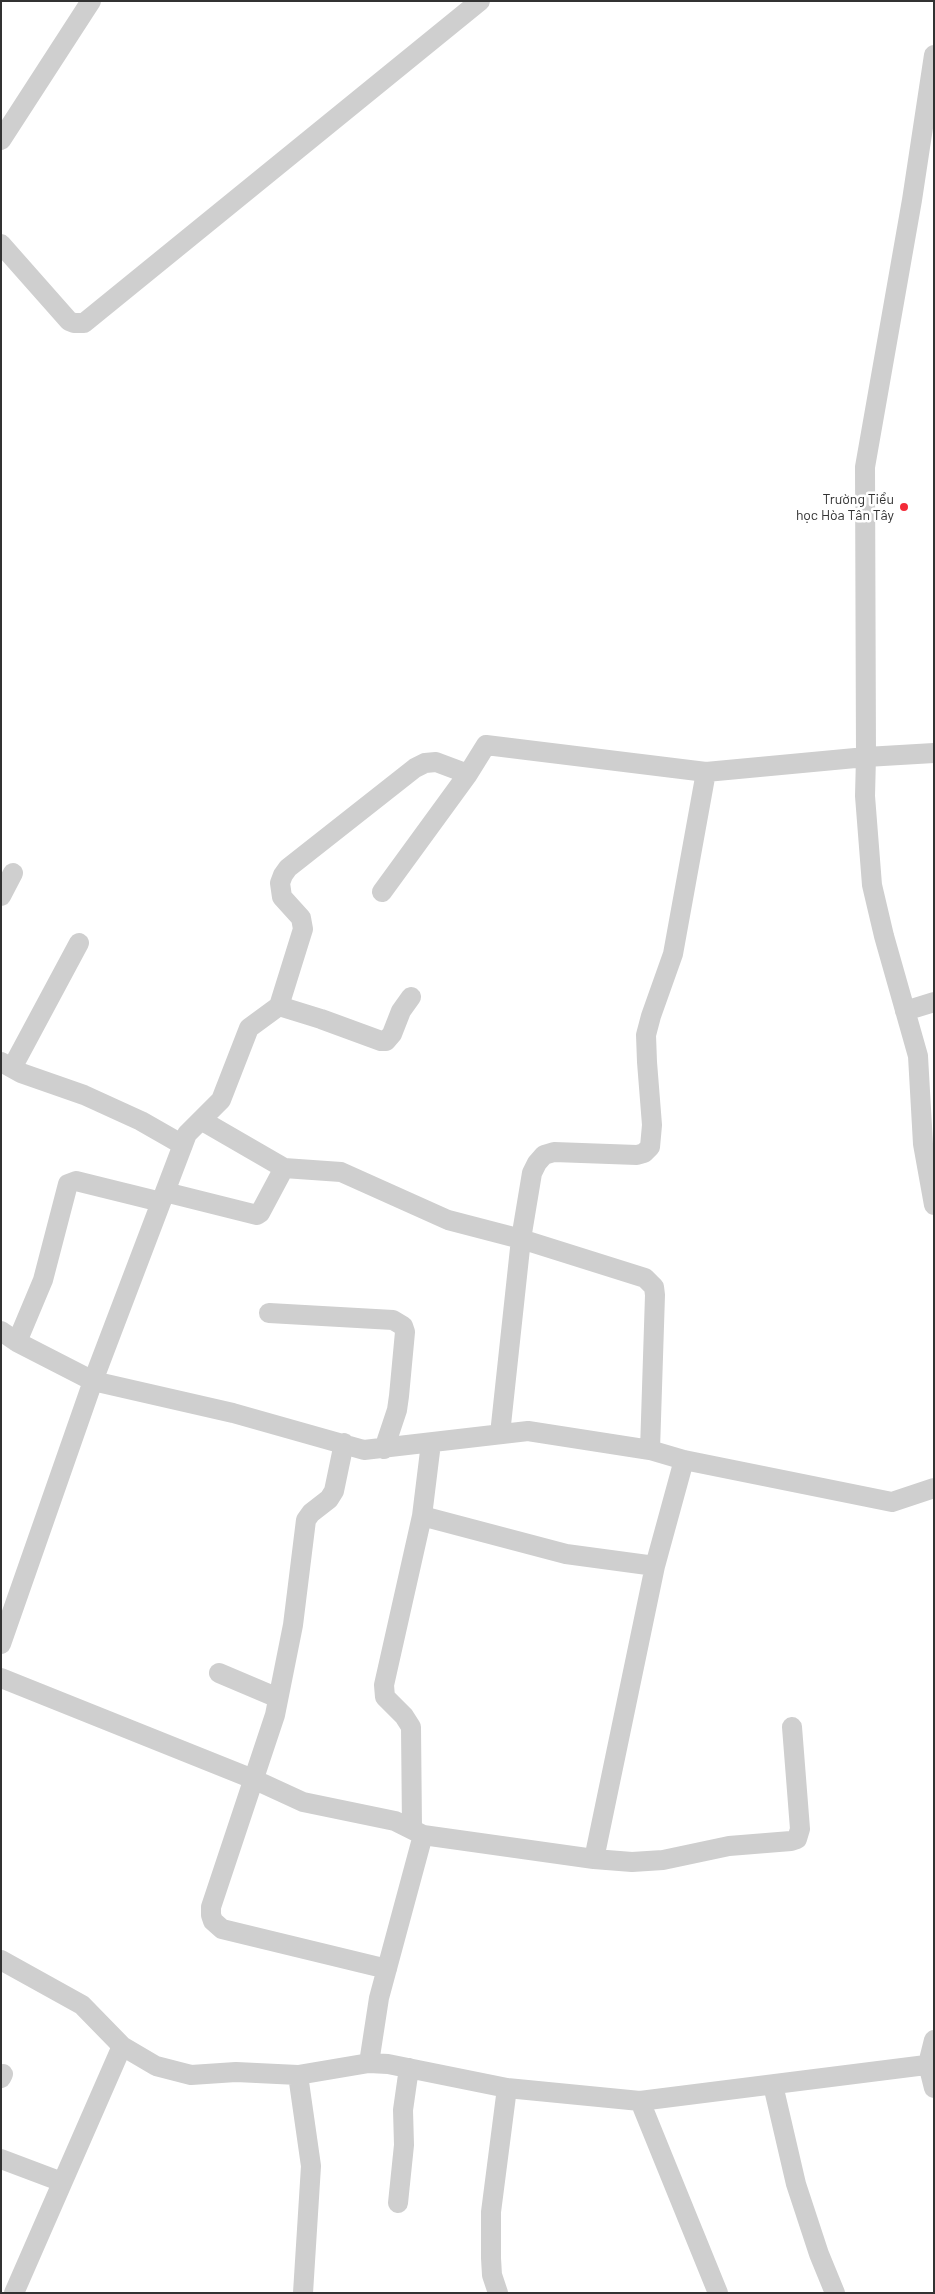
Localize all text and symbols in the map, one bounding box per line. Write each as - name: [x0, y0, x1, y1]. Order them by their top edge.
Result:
- place label: Trường Tiểu học Hòa Tân Tây: [796, 491, 894, 524]
- marker: Trường Tiểu học Hòa Tân Tây: [898, 501, 910, 513]

